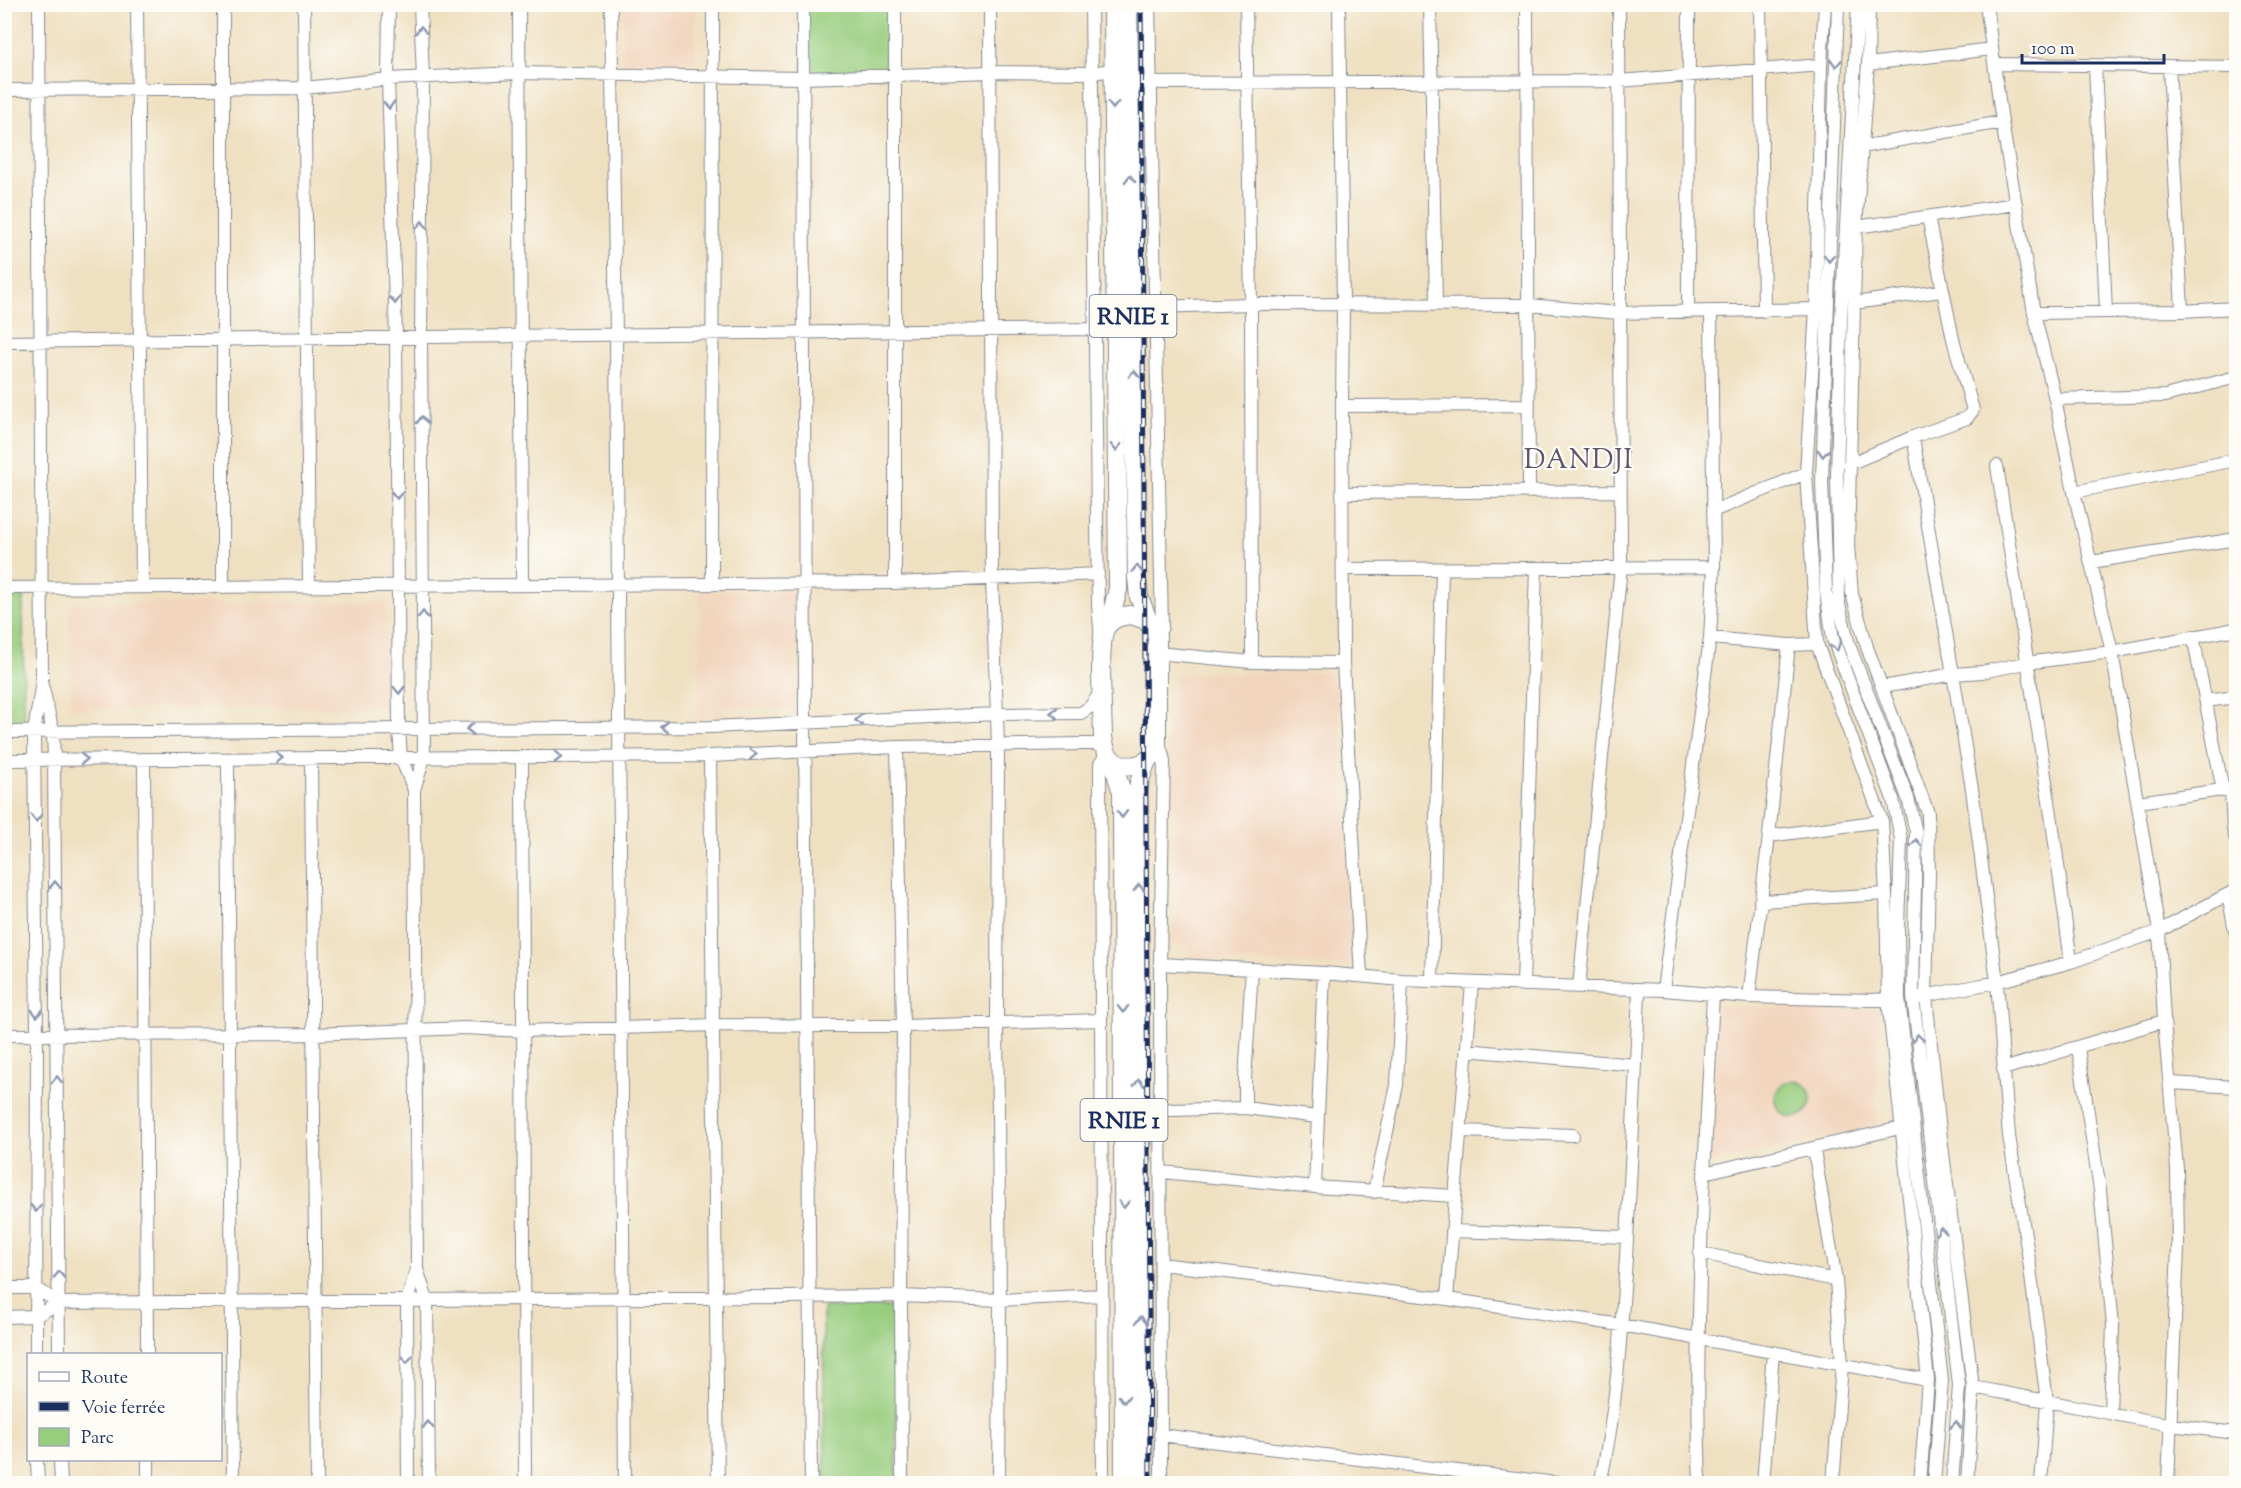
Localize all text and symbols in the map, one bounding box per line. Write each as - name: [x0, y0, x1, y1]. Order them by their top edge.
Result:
- one-way arrow: [415, 26, 427, 35]
- scale bar: [2022, 27, 2164, 65]
- text: 100 m: [2031, 37, 2075, 63]
- one-way arrow: [1830, 58, 1842, 67]
- one-way arrow: [382, 100, 395, 109]
- one-way arrow: [1107, 100, 1120, 109]
- one-way arrow: [1124, 174, 1136, 183]
- one-way arrow: [416, 221, 428, 230]
- one-way arrow: [1822, 253, 1835, 262]
- one-way arrow: [389, 295, 401, 304]
- road number: RNIE 1: [1090, 295, 1176, 337]
- one-way arrow: [1127, 369, 1140, 378]
- one-way arrow: [416, 416, 428, 425]
- one-way arrow: [1110, 442, 1122, 451]
- district label: DANDJI: [1524, 442, 1634, 481]
- one-way arrow: [1816, 448, 1829, 457]
- one-way arrow: [391, 490, 403, 499]
- one-way arrow: [1131, 564, 1143, 573]
- one-way arrow: [417, 611, 429, 620]
- one-way arrow: [1828, 641, 1841, 651]
- one-way arrow: [393, 685, 405, 694]
- one-way arrow: [1050, 707, 1059, 719]
- one-way arrow: [855, 713, 864, 726]
- one-way arrow: [660, 721, 669, 734]
- one-way arrow: [465, 723, 474, 735]
- one-way arrow: [748, 748, 757, 761]
- one-way arrow: [553, 751, 562, 763]
- one-way arrow: [274, 752, 283, 764]
- one-way arrow: [79, 753, 88, 765]
- one-way arrow: [1116, 810, 1128, 819]
- one-way arrow: [30, 814, 42, 823]
- one-way arrow: [1910, 838, 1922, 847]
- one-way arrow: [49, 881, 62, 890]
- one-way arrow: [1132, 884, 1145, 893]
- one-way arrow: [1117, 1005, 1130, 1014]
- one-way arrow: [31, 1009, 43, 1018]
- one-way arrow: [1912, 1033, 1925, 1042]
- one-way arrow: [51, 1076, 64, 1085]
- one-way arrow: [1133, 1079, 1146, 1088]
- road number: RNIE 1: [1080, 1099, 1168, 1141]
- one-way arrow: [1118, 1200, 1130, 1209]
- one-way arrow: [30, 1204, 42, 1213]
- one-way arrow: [1935, 1227, 1948, 1236]
- one-way arrow: [53, 1271, 65, 1280]
- one-way arrow: [1135, 1316, 1147, 1325]
- legend: [27, 1353, 222, 1461]
- one-way arrow: [401, 1354, 413, 1363]
- text: Route: [81, 1366, 128, 1392]
- one-way arrow: [1118, 1395, 1130, 1404]
- text: Voie ferrée: [81, 1396, 165, 1422]
- one-way arrow: [422, 1421, 435, 1430]
- one-way arrow: [1949, 1421, 1962, 1430]
- text: Parc: [81, 1426, 114, 1452]

